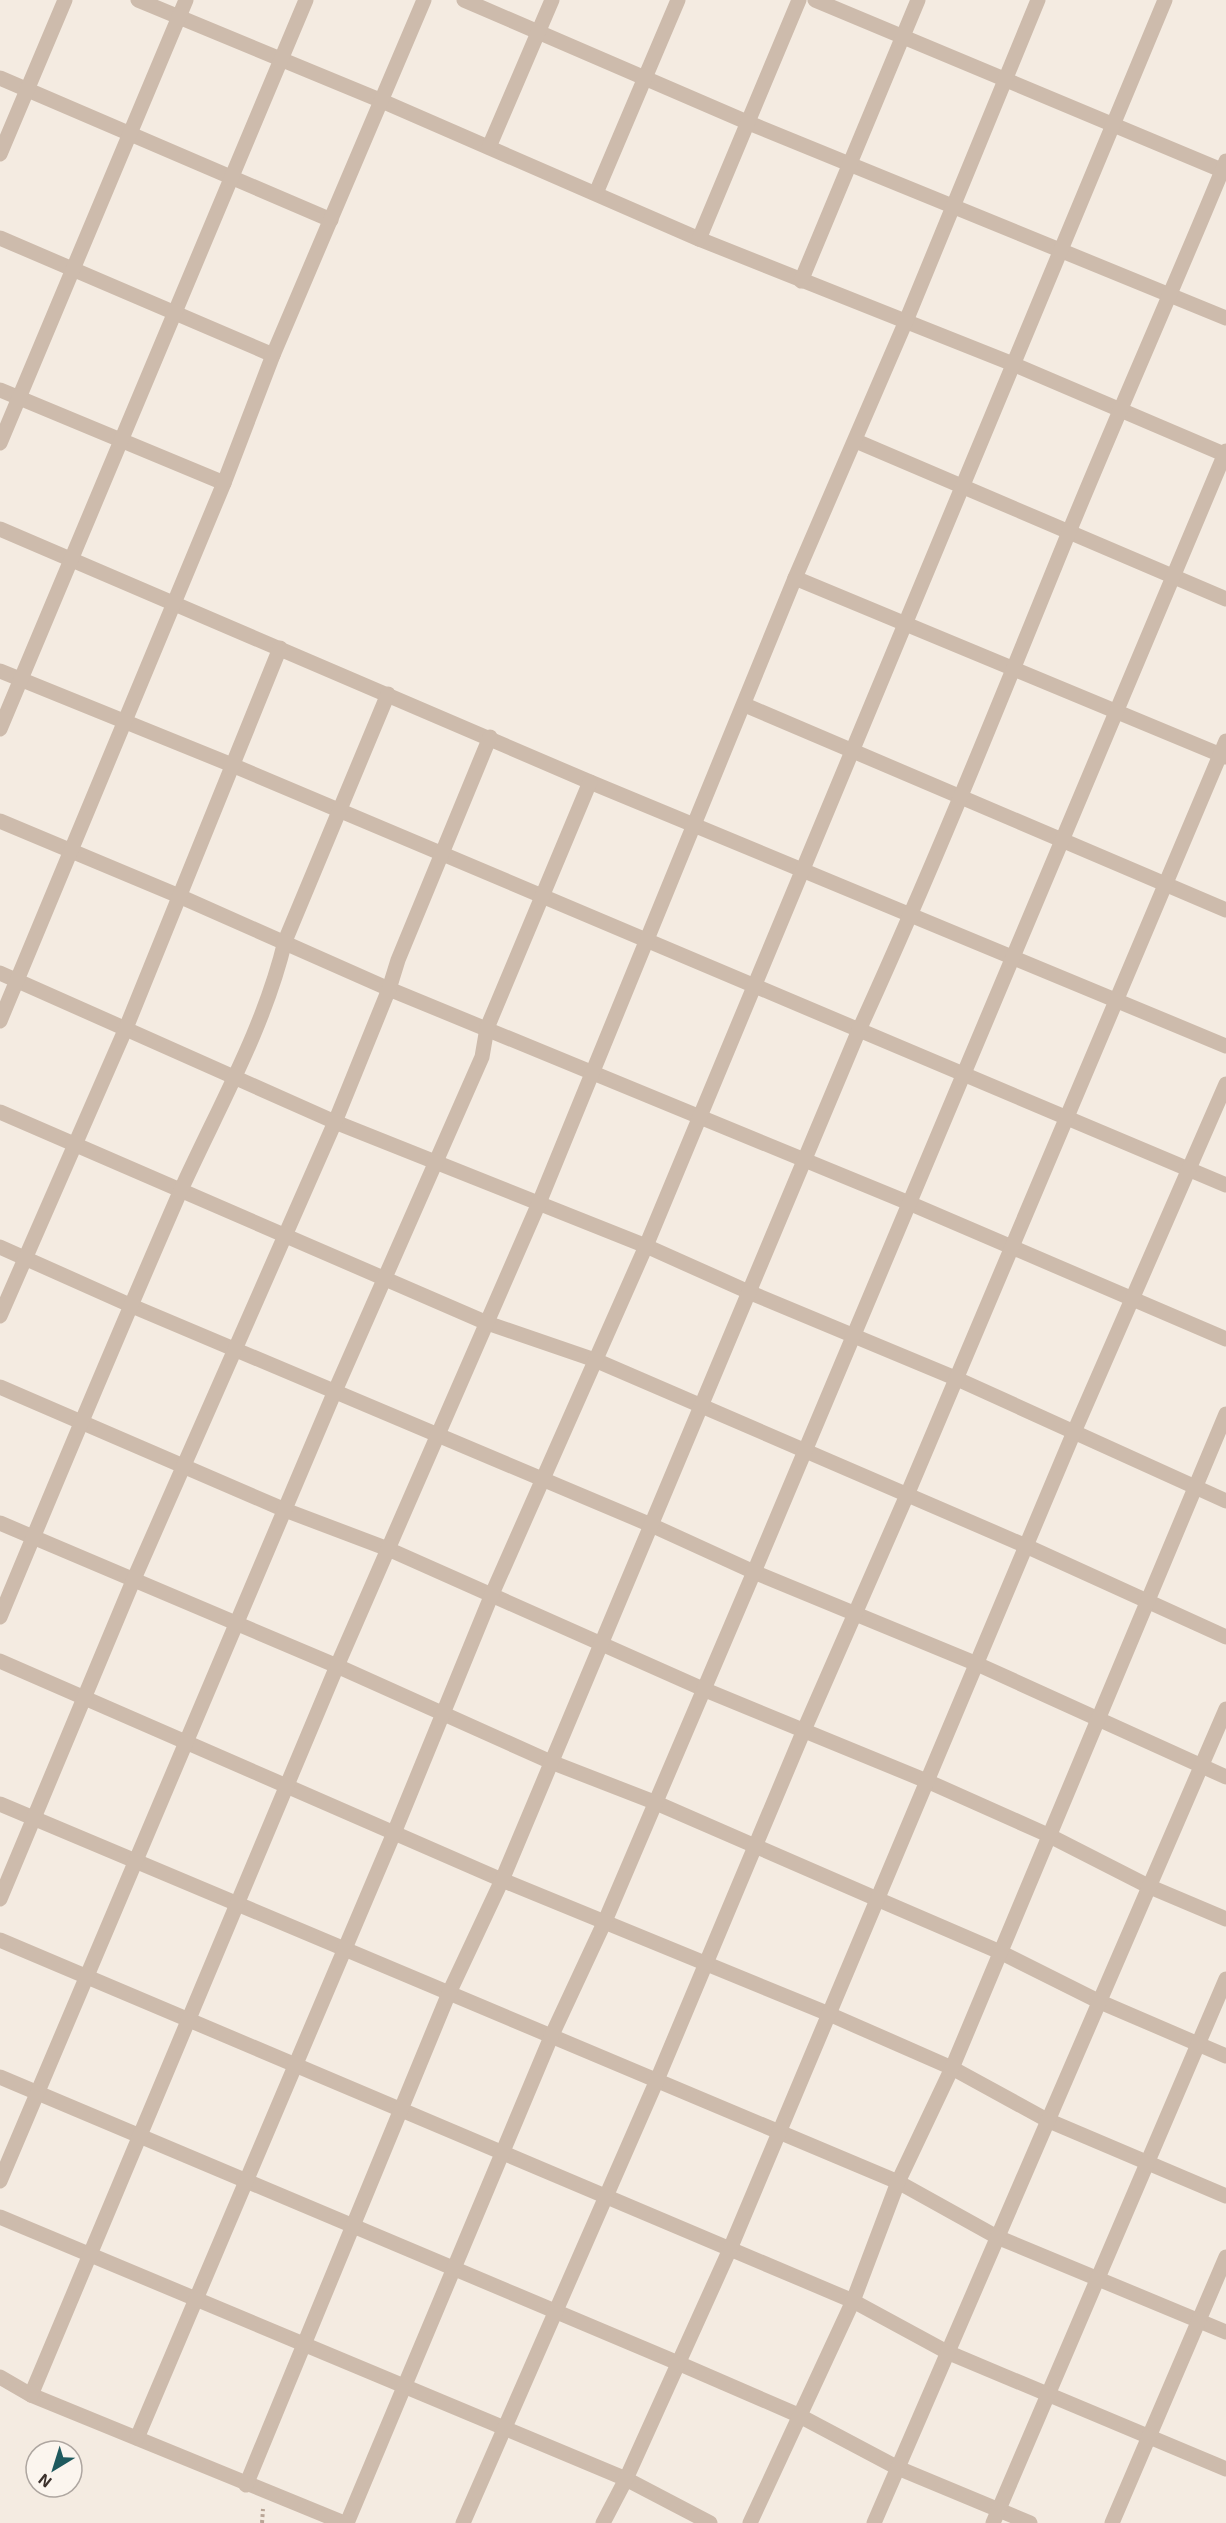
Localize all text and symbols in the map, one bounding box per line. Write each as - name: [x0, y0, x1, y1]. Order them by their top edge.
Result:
- north arrow: [24, 2439, 84, 2499]
- text: N: [34, 2470, 55, 2492]

